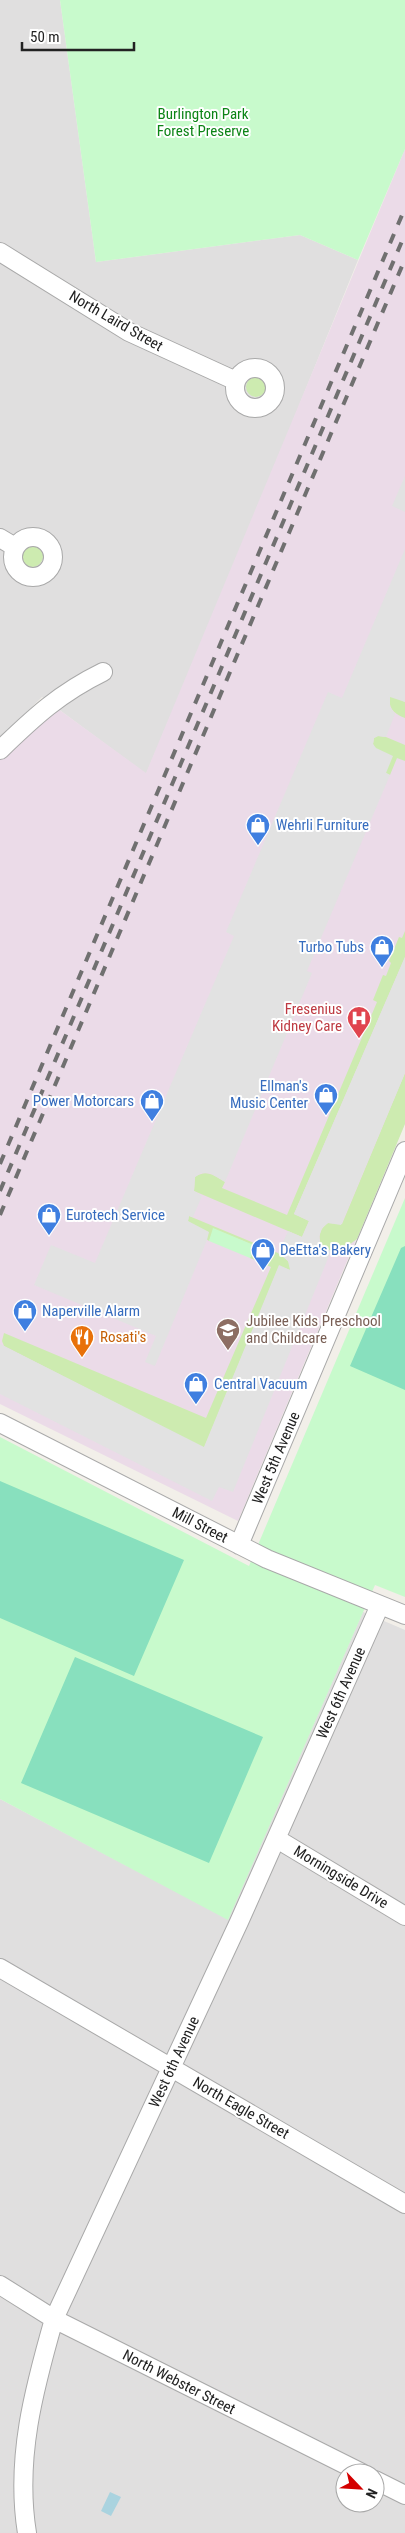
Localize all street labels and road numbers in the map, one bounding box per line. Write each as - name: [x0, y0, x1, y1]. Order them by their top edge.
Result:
- street label: North Laird Street: [66, 287, 166, 355]
- street label: West 5th Avenue: [248, 1409, 304, 1507]
- street label: Mill Street: [169, 1503, 231, 1547]
- street label: West 6th Avenue: [313, 1644, 369, 1742]
- street label: Morningside Drive: [291, 1842, 391, 1912]
- street label: West 6th Avenue: [145, 2013, 203, 2111]
- street label: North Eagle Street: [190, 2073, 292, 2143]
- street label: North Webster Street: [120, 2346, 238, 2418]

